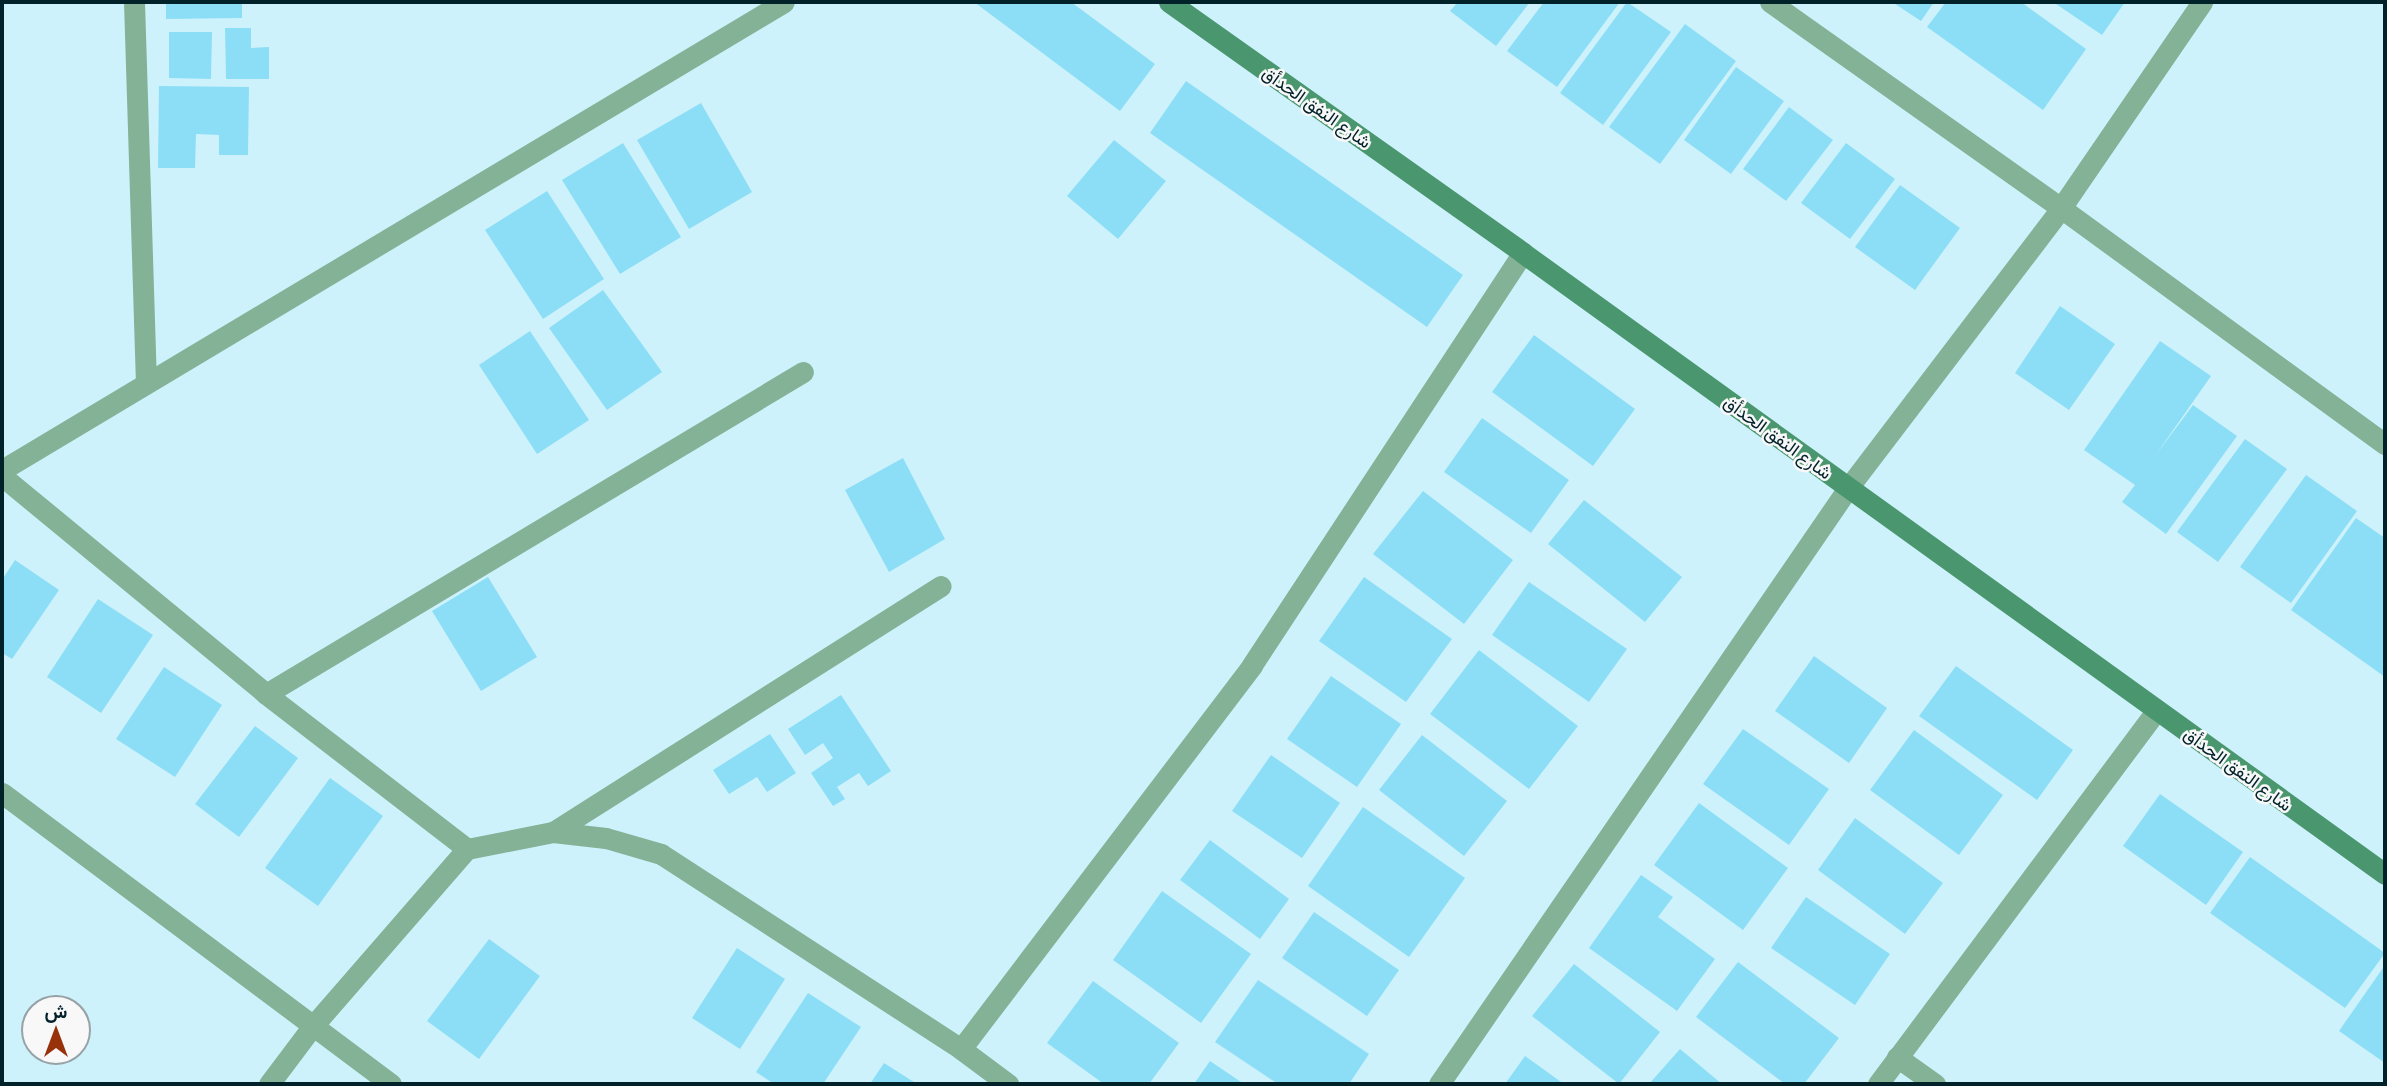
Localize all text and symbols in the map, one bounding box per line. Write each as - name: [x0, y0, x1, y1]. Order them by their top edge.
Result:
- street label: شارع النفق الحدأق: [1258, 61, 1376, 153]
- street label: شارع النفق الحدأق: [1720, 391, 1836, 483]
- street label: شارع النفق الحدأق: [2180, 723, 2296, 815]
- north arrow: [21, 995, 91, 1065]
- text: ش: [45, 998, 67, 1024]

